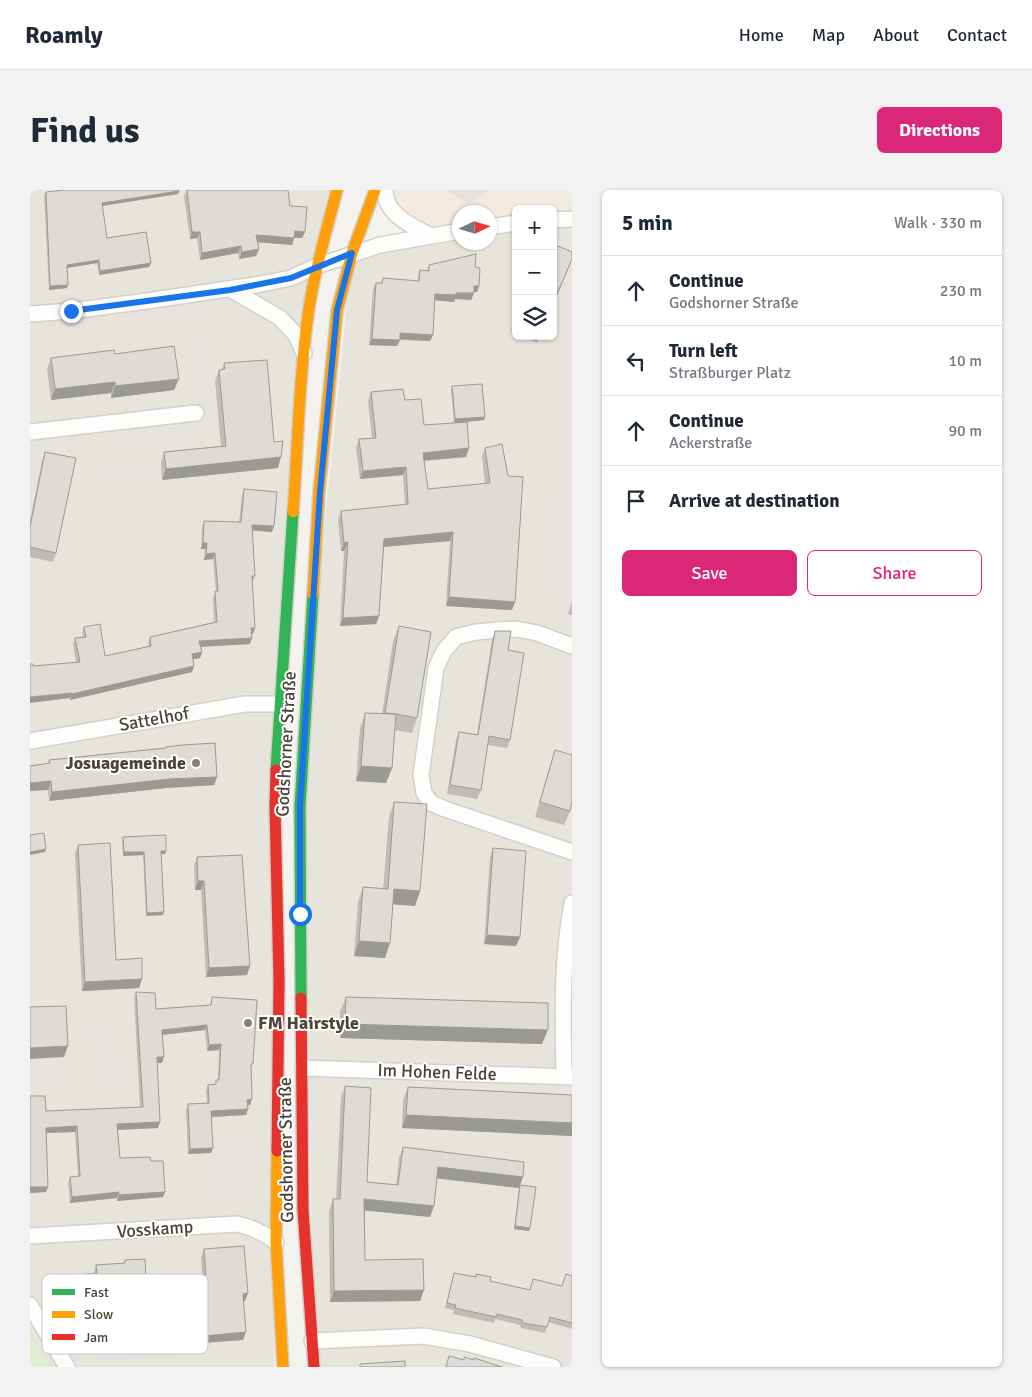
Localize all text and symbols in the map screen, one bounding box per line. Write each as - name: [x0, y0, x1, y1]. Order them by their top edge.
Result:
- text: Roamly: [25, 20, 103, 50]
- text: Home: [739, 24, 784, 46]
- text: Map: [812, 24, 845, 46]
- text: About: [873, 24, 919, 46]
- text: Contact: [947, 24, 1007, 46]
- button: Directions: [877, 107, 1002, 153]
- text: Find us: [30, 109, 140, 152]
- north arrow: [452, 205, 497, 250]
- map controls: [512, 205, 557, 340]
- button: +: [512, 205, 557, 250]
- text: 5 min: [622, 210, 673, 236]
- text: Walk · 330 m: [894, 213, 982, 233]
- button: −: [512, 250, 557, 295]
- text: Continue: [669, 269, 744, 293]
- icon: ahead: [622, 277, 650, 305]
- text: 230 m: [940, 281, 982, 301]
- text: Godshorner Straße: [669, 293, 799, 313]
- button: layers: [512, 295, 557, 340]
- route end: [60, 300, 83, 323]
- text: Turn left: [669, 339, 738, 363]
- icon: left: [622, 347, 650, 375]
- text: 10 m: [948, 351, 982, 371]
- text: Straßburger Platz: [669, 363, 791, 383]
- text: Continue: [669, 409, 744, 433]
- icon: ahead: [622, 417, 650, 445]
- text: 90 m: [948, 421, 982, 441]
- text: Ackerstraße: [669, 433, 752, 453]
- icon: arrive: [622, 487, 650, 515]
- text: Arrive at destination: [669, 489, 840, 513]
- button: Save: [622, 550, 797, 596]
- button: Share: [807, 550, 982, 596]
- street label: Godshorner Straße: [271, 671, 301, 817]
- street label: Sattelhof: [117, 702, 192, 736]
- place label: Josuagemeinde: [65, 752, 186, 774]
- marker: Josuagemeinde: [190, 757, 202, 769]
- route start: [289, 903, 312, 926]
- place label: FM Hairstyle: [258, 1012, 359, 1034]
- marker: FM Hairstyle: [242, 1017, 254, 1029]
- street label: Im Hohen Felde: [377, 1059, 497, 1085]
- street label: Godshorner Straße: [274, 1077, 298, 1223]
- street label: Vosskamp: [116, 1215, 194, 1243]
- legend: [42, 1274, 208, 1354]
- text: Fast: [84, 1284, 109, 1301]
- text: Slow: [84, 1306, 113, 1323]
- text: Jam: [84, 1329, 108, 1346]

